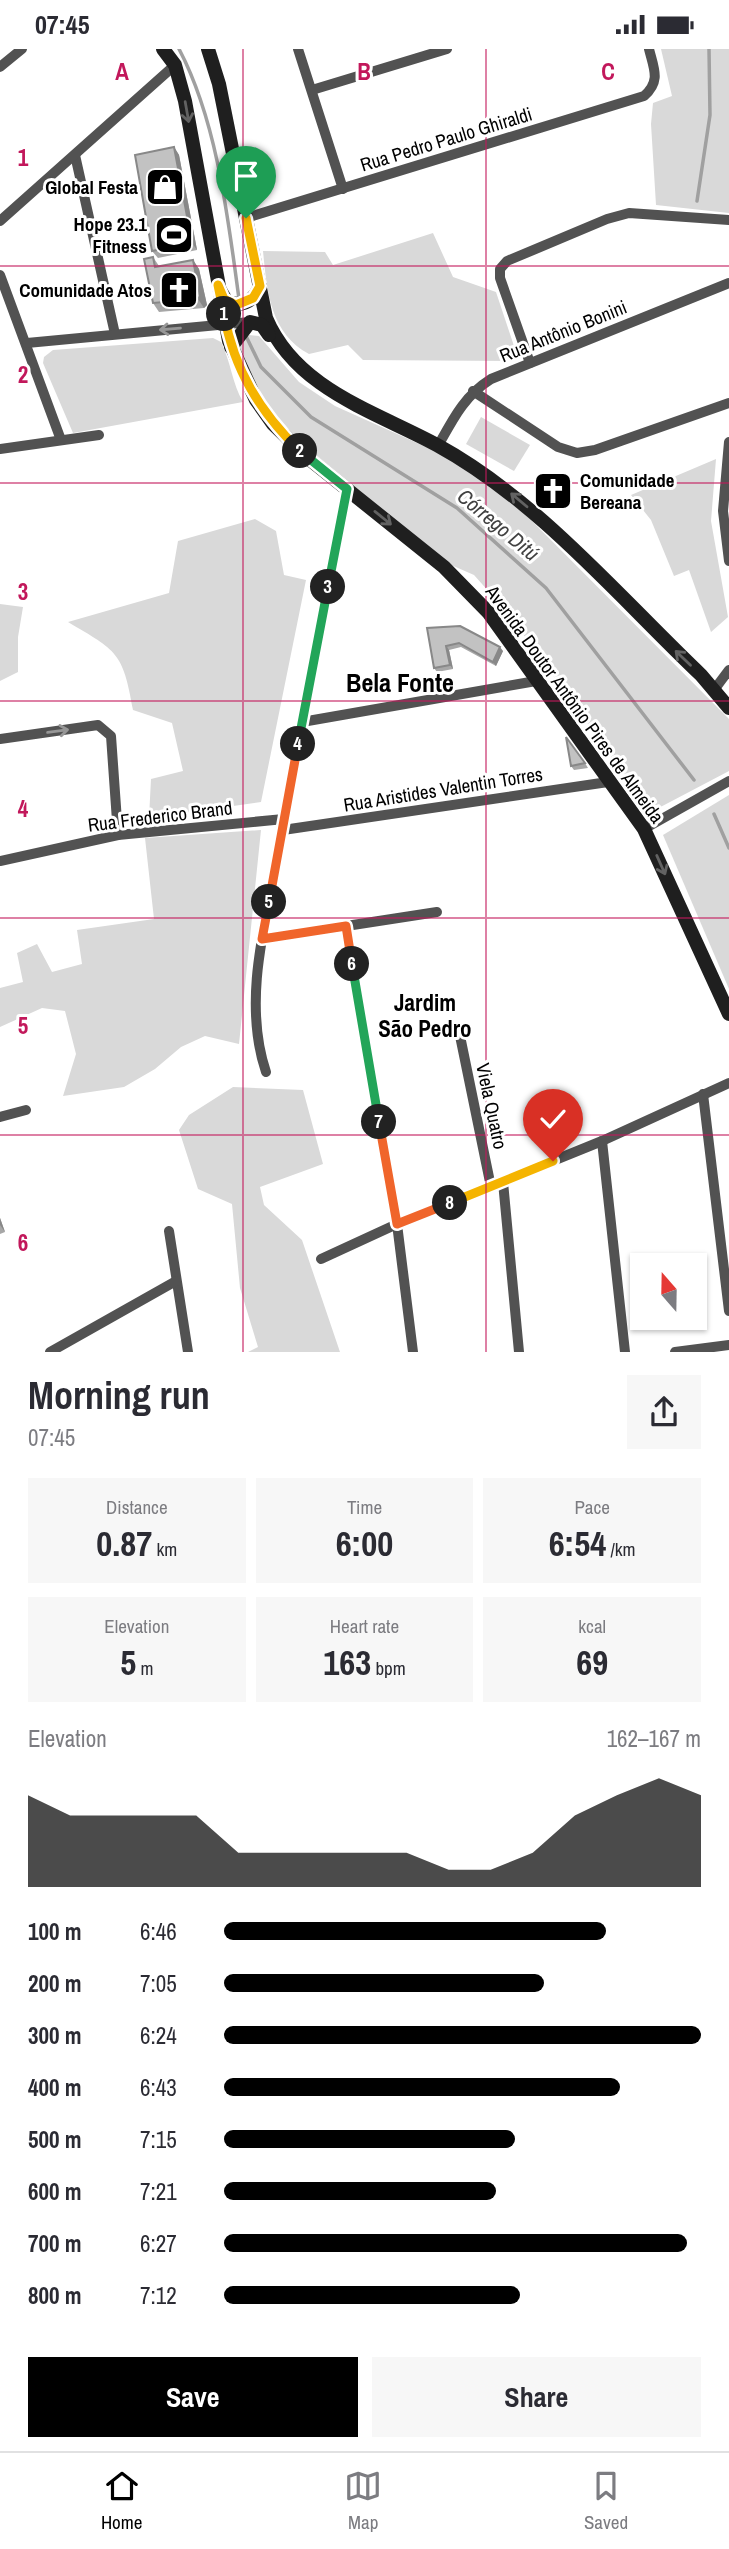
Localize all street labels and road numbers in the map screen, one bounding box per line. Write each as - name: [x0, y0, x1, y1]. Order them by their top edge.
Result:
- street label: Rua Pedro Paulo Ghiraldi: [357, 100, 535, 178]
- street label: Rua Antônio Bonini: [495, 294, 631, 368]
- street label: Avenida Doutor Antônio Pires de Almeida: [479, 579, 670, 828]
- street label: Rua Aristides Valentin Torres: [342, 760, 545, 818]
- street label: Rua Frederico Brand: [86, 794, 234, 838]
- street label: Viela Quatro: [470, 1061, 514, 1151]

